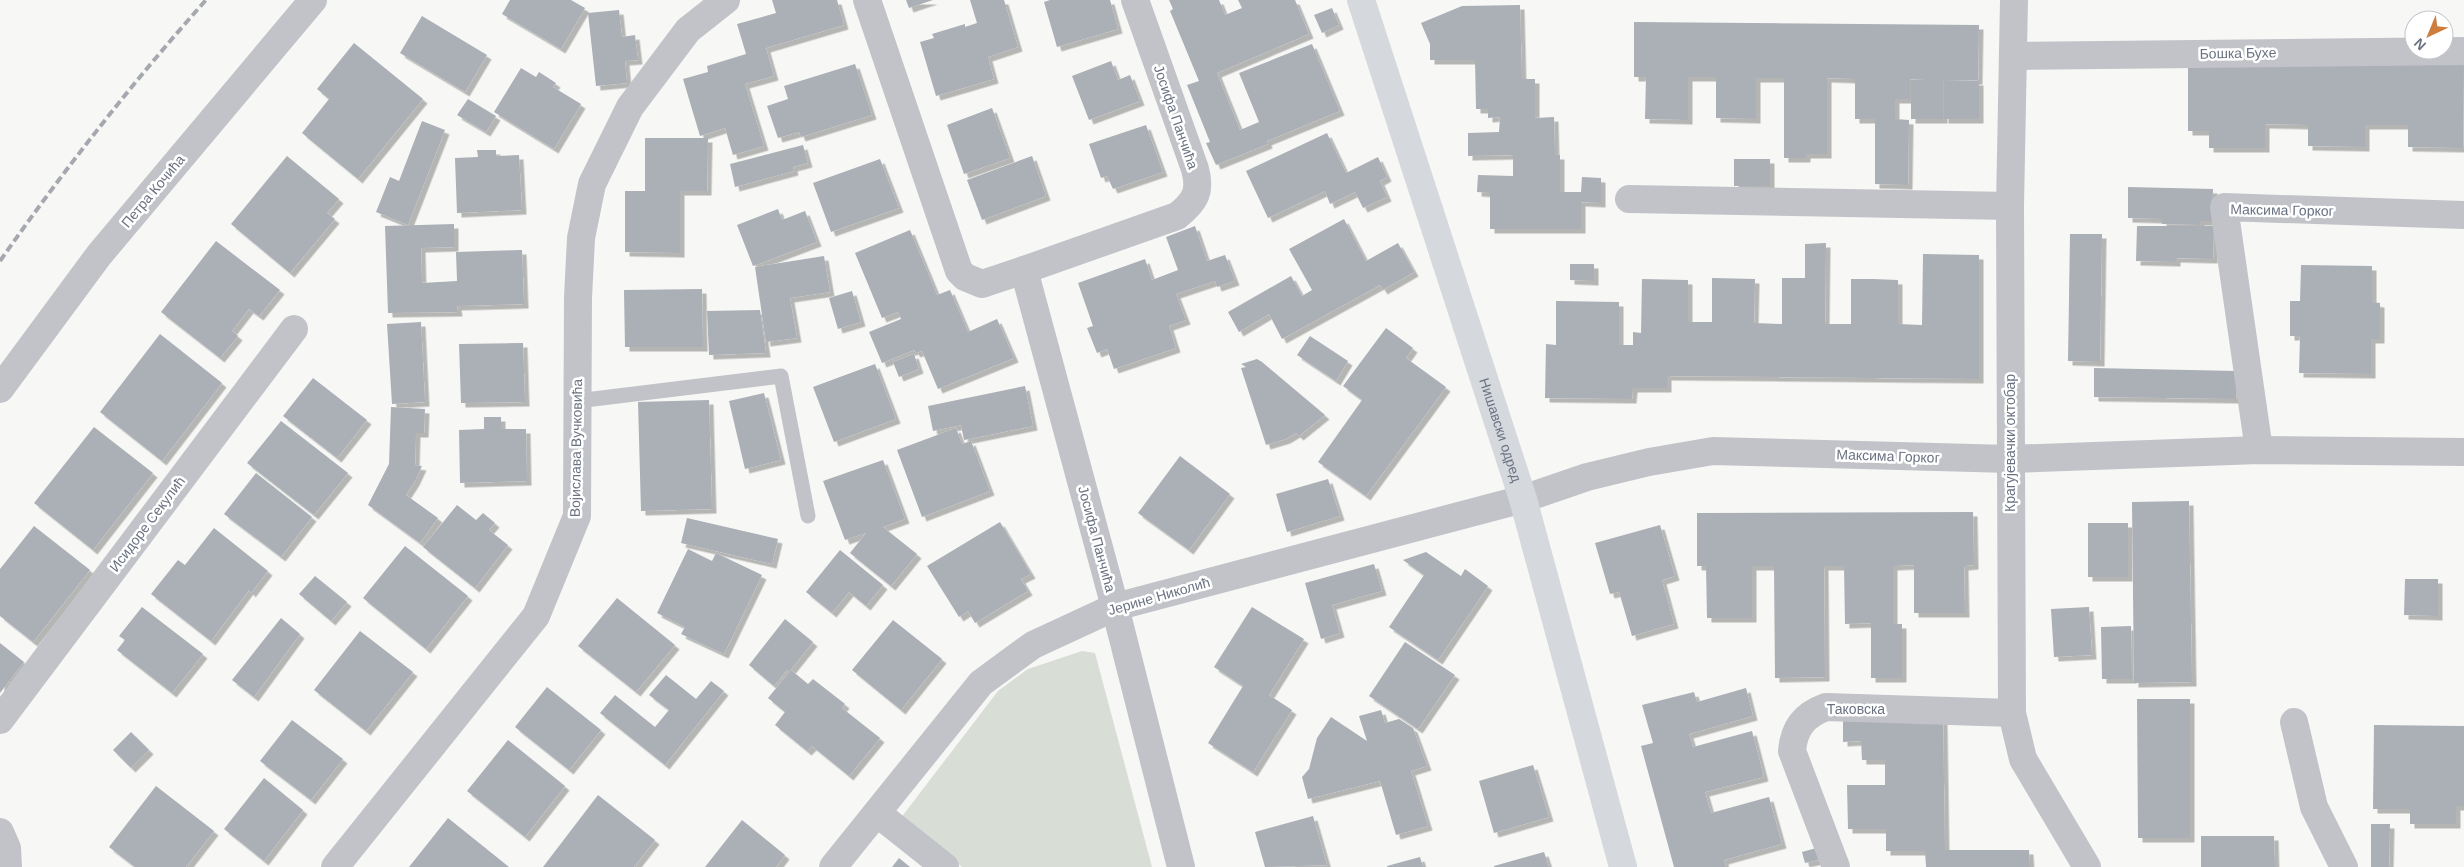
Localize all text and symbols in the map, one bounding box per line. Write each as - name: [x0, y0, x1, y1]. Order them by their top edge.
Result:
- north arrow: [2404, 10, 2454, 60]
- text: N: [2411, 35, 2429, 54]
- street label: Бошка Бухе: [2199, 44, 2277, 62]
- street label: Јосифа Панчића: [1151, 63, 1201, 171]
- street label: Петра Кочића: [118, 151, 188, 230]
- street label: Максима Горког: [2230, 201, 2334, 219]
- street label: Крагујевачки октобар: [2002, 374, 2018, 512]
- street label: Нишавски одред: [1476, 376, 1525, 484]
- street label: Војислава Вучковића: [567, 378, 585, 517]
- street label: Максима Горког: [1836, 446, 1940, 466]
- street label: Исидоре Секулић: [106, 473, 188, 575]
- street label: Јосифа Панчића: [1075, 484, 1119, 594]
- street label: Јерине Николић: [1106, 574, 1212, 618]
- street label: Таковска: [1827, 701, 1885, 717]

